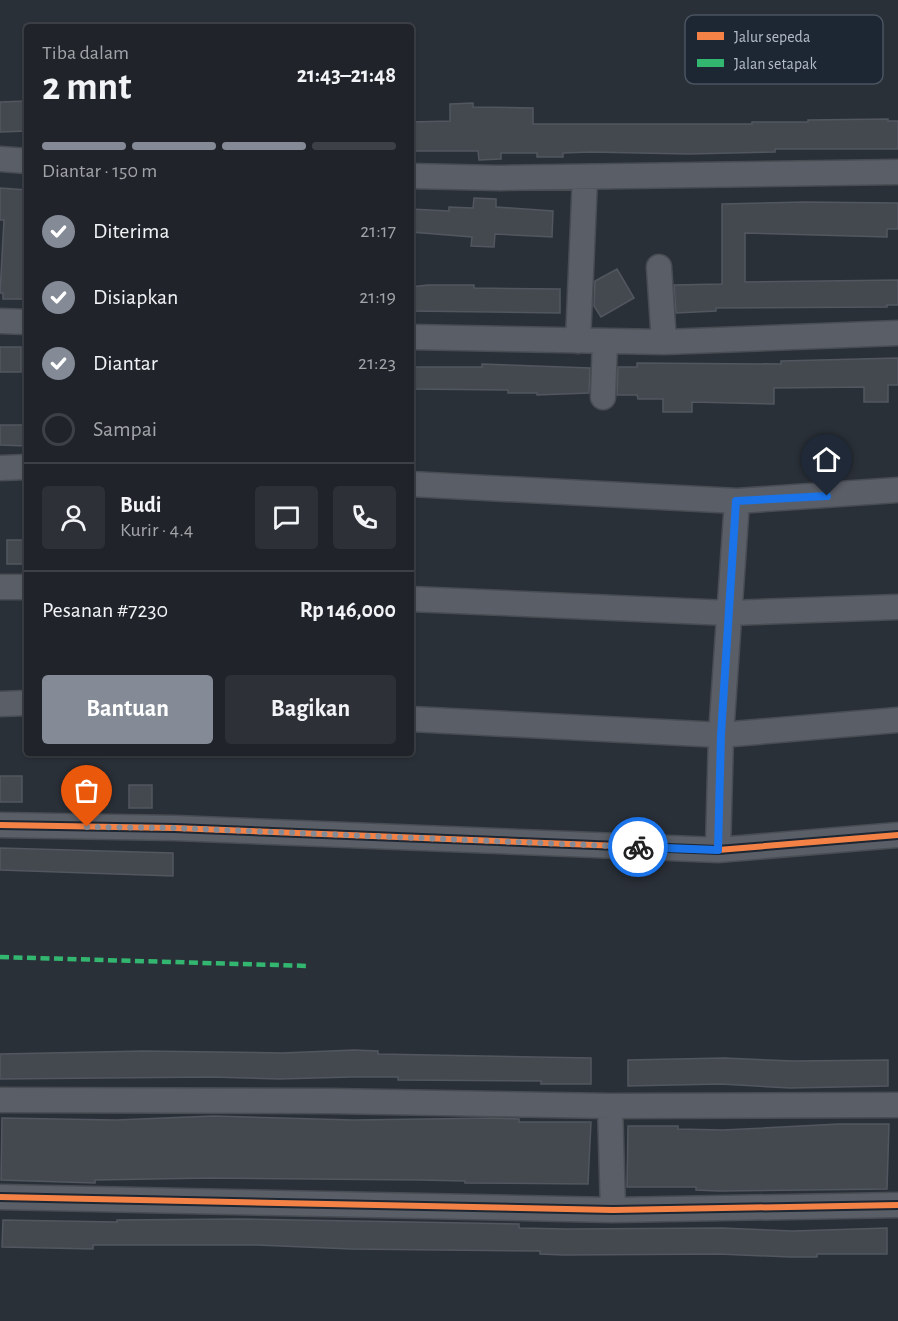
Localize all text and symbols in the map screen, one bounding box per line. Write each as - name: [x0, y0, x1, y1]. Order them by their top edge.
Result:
- legend: [685, 15, 883, 84]
- text: Jalur sepeda: [734, 29, 810, 45]
- text: Tiba dalam: [42, 43, 129, 63]
- text: Jalan setapak: [734, 56, 817, 72]
- text: 21:43–21:48: [297, 64, 396, 86]
- text: 2 mnt: [42, 68, 131, 107]
- text: Diantar · 150 m: [42, 161, 157, 181]
- icon: check: [42, 215, 75, 248]
- text: Diterima: [93, 220, 170, 242]
- text: 21:17: [360, 221, 396, 241]
- icon: check: [42, 281, 75, 314]
- text: Disiapkan: [93, 286, 178, 308]
- text: 21:19: [359, 287, 396, 307]
- icon: check: [42, 347, 75, 380]
- text: Diantar: [93, 352, 158, 374]
- text: 21:23: [358, 353, 396, 373]
- text: Sampai: [93, 418, 157, 440]
- pin: [801, 434, 852, 496]
- icon: home: [810, 443, 843, 476]
- button: person: [42, 486, 105, 549]
- button: chat: [255, 486, 318, 549]
- button: phone: [333, 486, 396, 549]
- text: Budi: [120, 494, 162, 516]
- text: Kurir · 4.4: [120, 520, 193, 540]
- text: Pesanan #7230: [42, 599, 168, 621]
- text: Rp 146,000: [300, 599, 396, 621]
- button: Bantuan: [42, 675, 213, 744]
- button: Bagikan: [225, 675, 396, 744]
- pin: [61, 765, 112, 827]
- icon: bag: [70, 774, 103, 807]
- courier: [608, 817, 668, 877]
- icon: bike: [622, 831, 655, 864]

